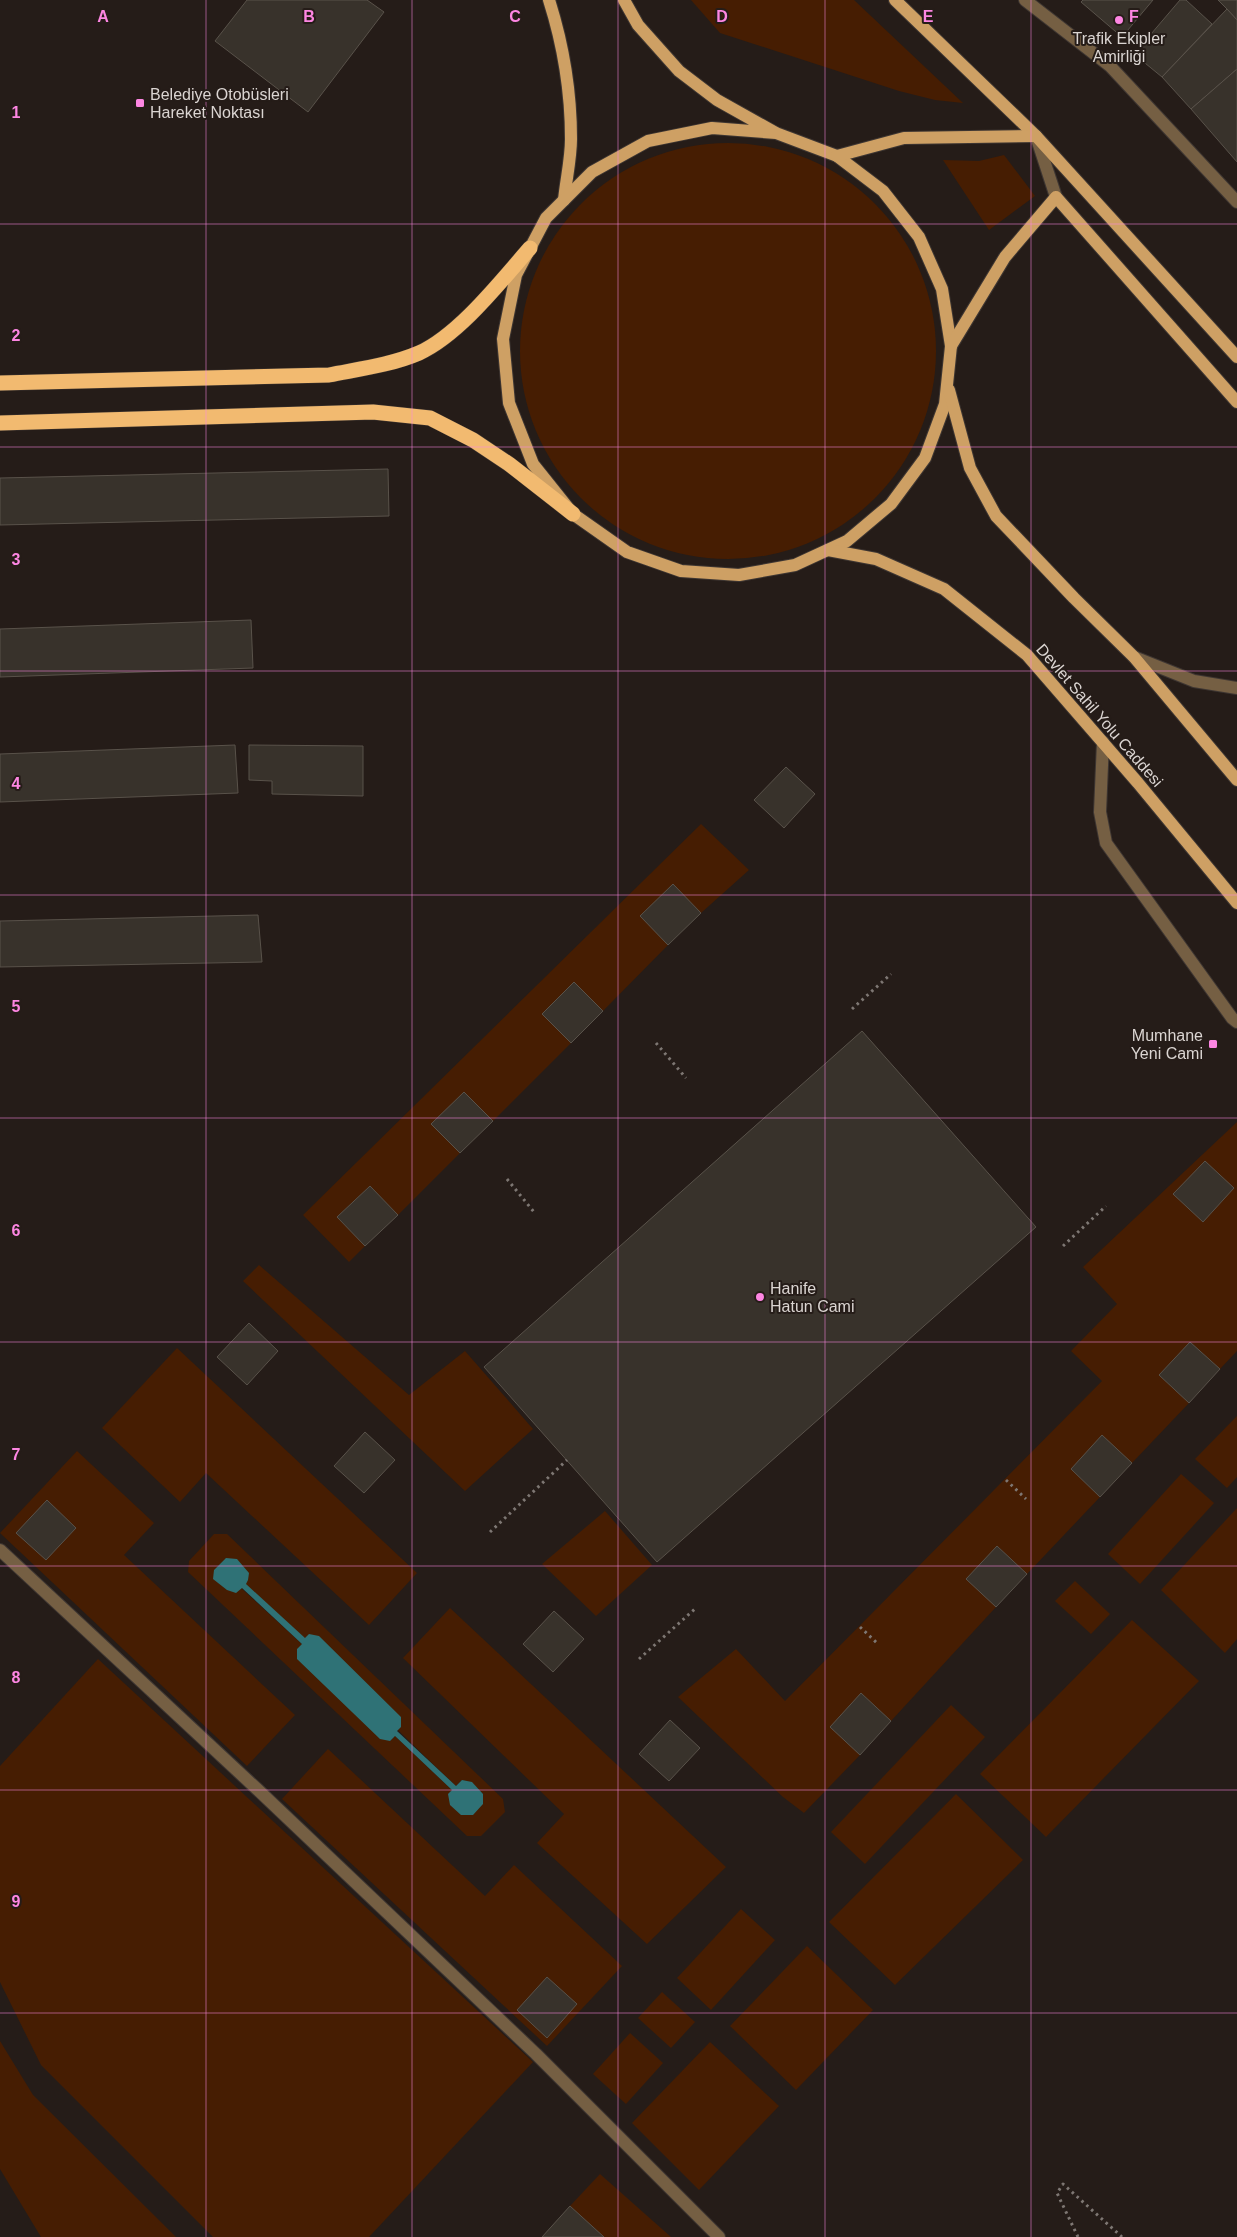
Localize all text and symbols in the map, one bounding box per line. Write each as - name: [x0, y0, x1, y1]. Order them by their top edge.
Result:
- text: A: [97, 8, 109, 25]
- text: B: [303, 8, 315, 25]
- text: C: [509, 8, 521, 25]
- text: D: [716, 8, 728, 25]
- text: E: [923, 8, 934, 25]
- text: F: [1129, 8, 1139, 25]
- marker: Trafik Ekipler Amirliği: [1113, 14, 1125, 26]
- place label: Trafik Ekipler Amirliği: [1073, 30, 1166, 65]
- place label: Belediye Otobüsleri Hareket Noktası: [150, 86, 289, 121]
- marker: Belediye Otobüsleri Hareket Noktası: [134, 97, 146, 109]
- text: 1: [12, 104, 21, 121]
- text: 2: [12, 327, 21, 344]
- text: 3: [12, 551, 21, 568]
- street label: Devlet Sahil Yolu Caddesi: [1033, 641, 1166, 790]
- text: 4: [12, 775, 21, 792]
- text: 5: [12, 998, 21, 1015]
- place label: Mumhane Yeni Cami: [1131, 1027, 1203, 1062]
- marker: Mumhane Yeni Cami: [1207, 1038, 1219, 1050]
- text: 6: [12, 1222, 21, 1239]
- place label: Hanife Hatun Cami: [770, 1280, 854, 1315]
- marker: Hanife Hatun Cami: [754, 1291, 766, 1303]
- text: 7: [12, 1446, 21, 1463]
- text: 8: [12, 1669, 21, 1686]
- text: 9: [12, 1893, 21, 1910]

